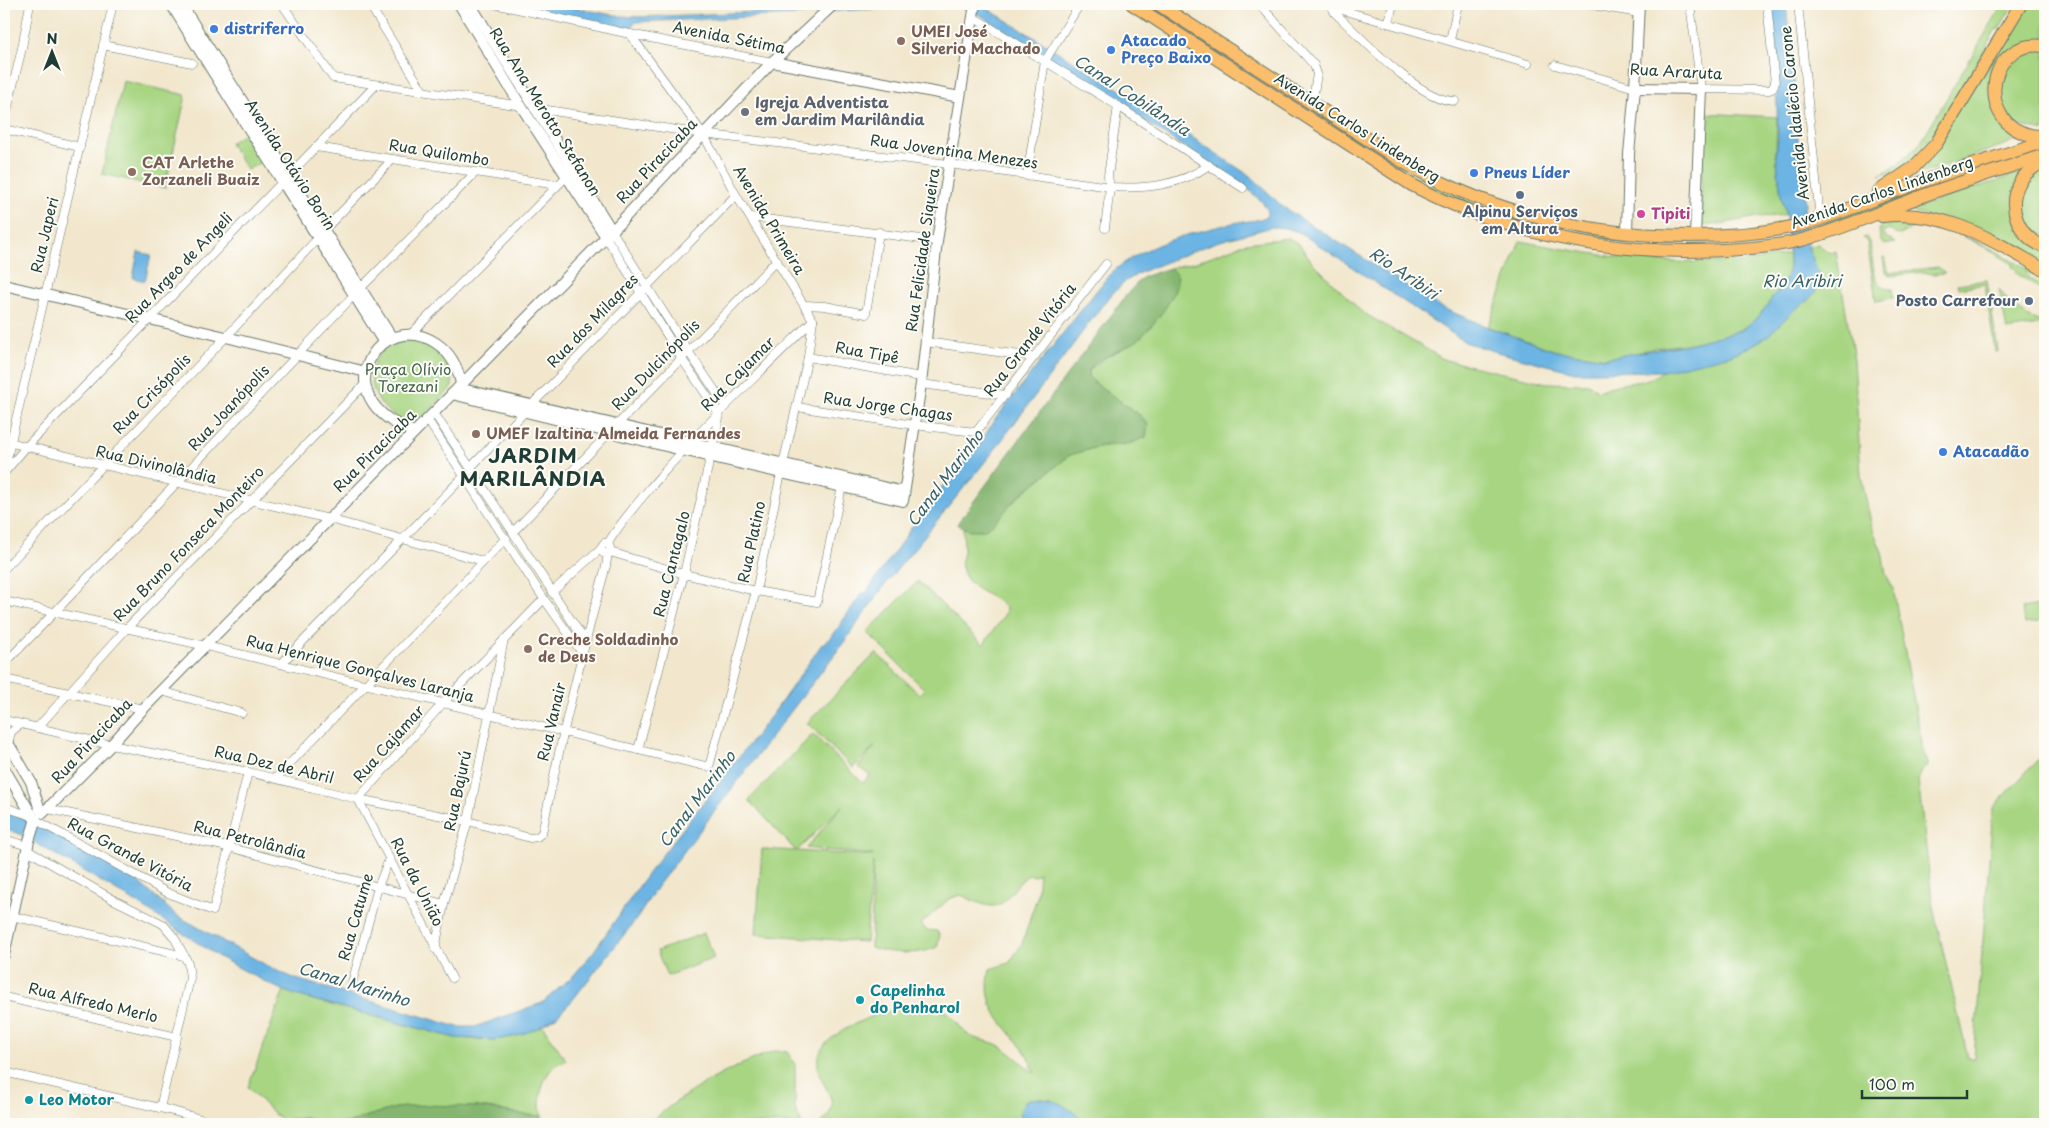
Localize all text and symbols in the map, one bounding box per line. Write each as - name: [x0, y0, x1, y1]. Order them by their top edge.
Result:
- street label: Avenida Sétima: [671, 14, 788, 59]
- place label: distriferro: [224, 16, 304, 39]
- place label: UMEI José Silverio Machado: [911, 19, 1041, 59]
- street label: Rua Ana Merotto Stefanon: [485, 22, 608, 200]
- marker: distriferro: [208, 23, 220, 35]
- street label: Avenida Idalécio Carone: [1773, 25, 1814, 201]
- north arrow: [28, 28, 78, 78]
- text: N: [46, 28, 58, 49]
- place label: Atacado Preço Baixo: [1121, 28, 1211, 68]
- marker: UMEI José Silverio Machado: [895, 35, 907, 47]
- marker: Atacado Preço Baixo: [1105, 44, 1117, 56]
- water label: Canal Cobilândia: [1070, 48, 1196, 141]
- street label: Rua Araruta: [1629, 57, 1724, 84]
- street label: Avenida Carlos Lindenberg: [1270, 66, 1445, 187]
- place label: Igreja Adventista em Jardim Marilândia: [755, 90, 925, 130]
- street label: Avenida Otávio Borin: [240, 94, 342, 234]
- marker: Igreja Adventista em Jardim Marilândia: [739, 106, 751, 118]
- street label: Rua Piracicaba: [610, 112, 702, 208]
- street label: Rua Joventina Menezes: [869, 127, 1040, 174]
- street label: Rua Quilombo: [387, 132, 491, 171]
- street label: Avenida Carlos Lindenberg: [1787, 149, 1976, 234]
- place label: CAT Arlethe Zorzaneli Buaiz: [142, 150, 260, 190]
- street label: Avenida Primeira: [728, 160, 812, 279]
- place label: Pneus Líder: [1484, 160, 1570, 183]
- marker: CAT Arlethe Zorzaneli Buaiz: [126, 166, 138, 178]
- street label: Rua Felicidade Siqueira: [899, 166, 944, 333]
- marker: Pneus Líder: [1468, 167, 1480, 179]
- marker: Alpinu Serviços em Altura: [1514, 189, 1526, 201]
- street label: Rua Japeri: [24, 194, 63, 275]
- place label: Alpinu Serviços em Altura: [1462, 199, 1578, 239]
- place label: Tipiti: [1651, 201, 1690, 224]
- street label: Rua Argeo de Angeli: [119, 206, 237, 328]
- marker: Tipiti: [1635, 208, 1647, 220]
- water label: Rio Aribiri: [1365, 240, 1446, 306]
- street label: Rua dos Milagres: [541, 268, 643, 372]
- water label: Rio Aribiri: [1763, 268, 1844, 292]
- street label: Rua Grande Vitória: [977, 277, 1081, 401]
- place label: Posto Carrefour: [1896, 288, 2019, 311]
- marker: Posto Carrefour: [2023, 295, 2035, 307]
- street label: Rua Dulcinópolis: [605, 313, 705, 415]
- street label: Rua Cajamar: [694, 330, 780, 415]
- street label: Rua Tipê: [834, 335, 901, 368]
- street label: Rua Crisópolis: [107, 347, 195, 438]
- park label: Praça Olívio Torezani: [365, 357, 451, 397]
- street label: Rua Joanópolis: [182, 359, 274, 455]
- street label: Rua Jorge Chagas: [822, 385, 955, 426]
- street label: Rua Piracicaba: [327, 403, 421, 497]
- place label: UMEF Izaltina Almeida Fernandes: [486, 421, 741, 444]
- water label: Canal Marinho: [900, 423, 989, 531]
- marker: UMEF Izaltina Almeida Fernandes: [470, 428, 482, 440]
- street label: Rua Divinolândia: [94, 438, 220, 489]
- place label: Atacadão: [1953, 439, 2029, 462]
- district label: JARDIM MARILÂNDIA: [459, 440, 607, 493]
- marker: Atacadão: [1937, 446, 1949, 458]
- street label: Rua Bruno Fonseca Monteiro: [107, 460, 269, 626]
- street label: Rua Platino: [731, 499, 770, 585]
- street label: Rua Cantagalo: [646, 508, 695, 619]
- place label: Creche Soldadinho de Deus: [538, 627, 678, 667]
- street label: Rua Henrique Gonçalves Laranja: [244, 628, 477, 707]
- marker: Creche Soldadinho de Deus: [522, 643, 534, 655]
- street label: Rua Vanair: [530, 680, 571, 763]
- street label: Rua Piracicaba: [45, 692, 137, 788]
- street label: Rua Cajamar: [347, 699, 429, 787]
- street label: Rua Dez de Abril: [212, 739, 336, 788]
- water label: Canal Marinho: [652, 744, 741, 852]
- street label: Rua Bajurú: [437, 748, 476, 833]
- street label: Rua Grande Vitória: [64, 811, 198, 897]
- street label: Rua Petrolândia: [192, 813, 310, 864]
- street label: Rua da União: [386, 833, 451, 930]
- street label: Rua Catume: [331, 870, 378, 963]
- water label: Canal Marinho: [296, 955, 414, 1012]
- street label: Rua Alfredo Merlo: [26, 975, 160, 1028]
- place label: Capelinha do Penharol: [870, 978, 960, 1018]
- marker: Capelinha do Penharol: [854, 994, 866, 1006]
- scale bar: [1862, 1068, 1966, 1100]
- text: 100 m: [1869, 1072, 1915, 1095]
- place label: Leo Motor: [39, 1087, 115, 1110]
- marker: Leo Motor: [23, 1094, 35, 1106]

